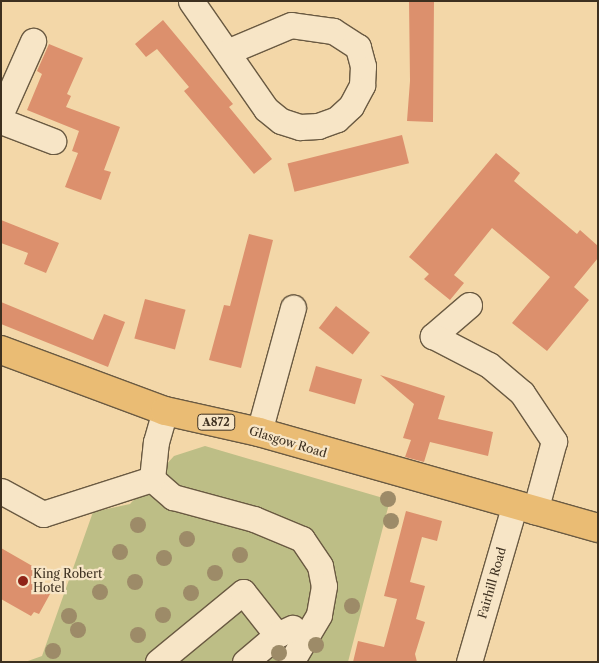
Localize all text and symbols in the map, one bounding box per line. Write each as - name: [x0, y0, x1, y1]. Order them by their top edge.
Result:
- road number: A872: [196, 414, 236, 431]
- street label: Glasgow Road: [247, 423, 329, 461]
- street label: Fairhill Road: [475, 546, 509, 620]
- place label: King Robert Hotel: [33, 567, 102, 595]
- marker: King Robert Hotel: [17, 575, 29, 587]

